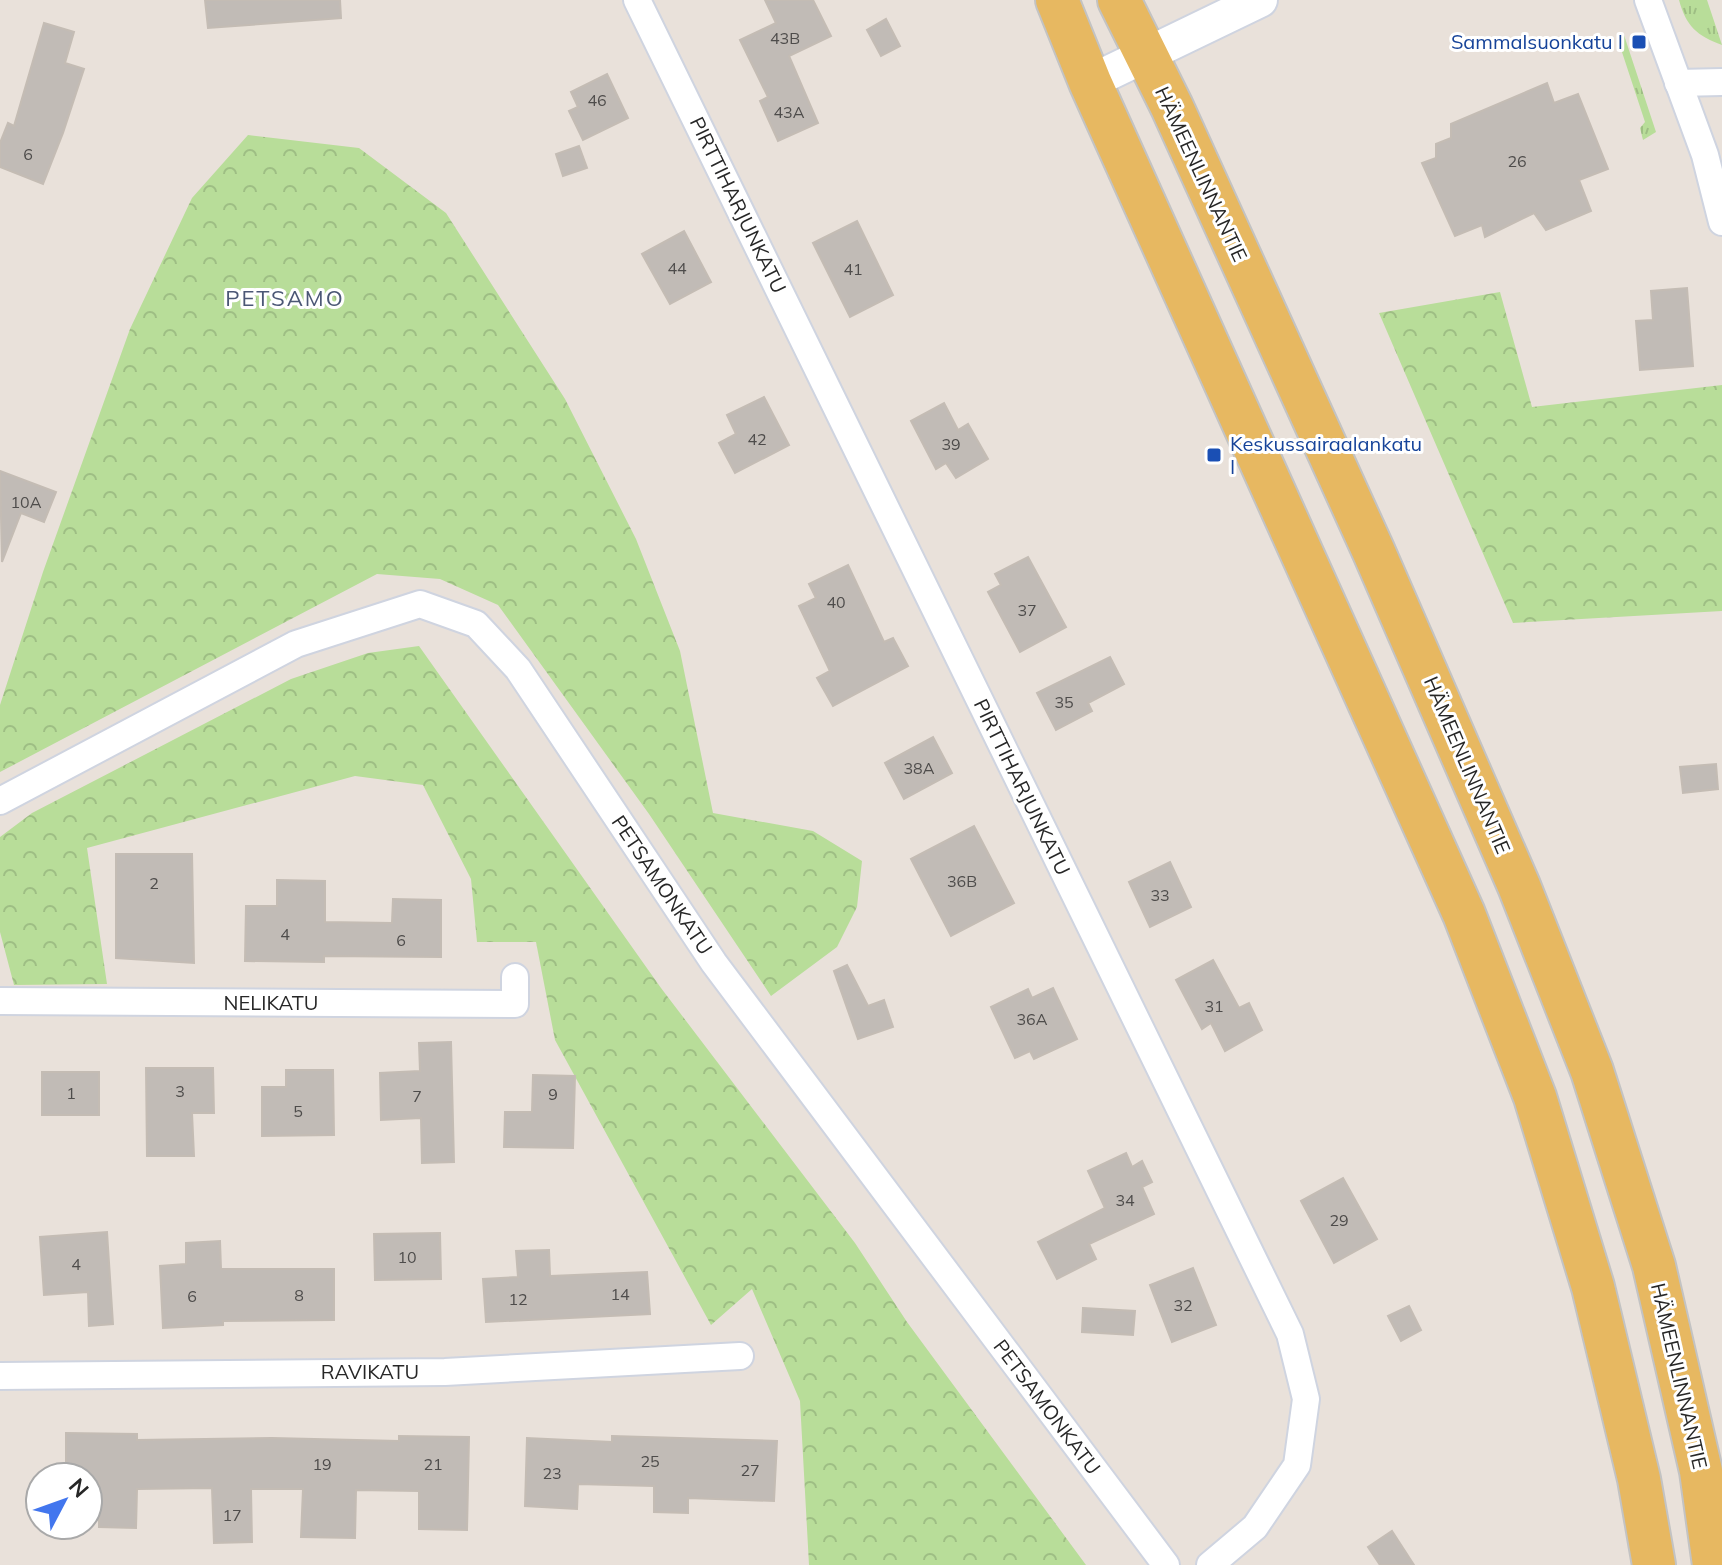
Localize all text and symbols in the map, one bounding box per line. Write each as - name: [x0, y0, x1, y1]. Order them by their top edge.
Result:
- house number: 43B: [770, 28, 800, 48]
- place label: Sammalsuonkatu I: [1451, 29, 1623, 54]
- marker: Sammalsuonkatu I: [1630, 33, 1648, 51]
- street label: HÄMEENLINNANTIE: [1150, 82, 1253, 265]
- house number: 46: [587, 90, 607, 110]
- house number: 43A: [774, 102, 805, 122]
- street label: PIRTTIHARJUNKATU: [685, 112, 792, 297]
- house number: 6: [23, 144, 33, 164]
- house number: 26: [1507, 151, 1527, 171]
- house number: 44: [667, 258, 687, 278]
- house number: 41: [843, 259, 863, 279]
- district label: PETSAMO: [225, 284, 345, 312]
- house number: 42: [747, 429, 767, 449]
- place label: Keskussairaalankatu I: [1230, 431, 1422, 479]
- house number: 39: [941, 434, 961, 454]
- marker: Keskussairaalankatu I: [1205, 446, 1223, 464]
- house number: 10A: [11, 492, 42, 512]
- house number: 40: [826, 592, 846, 612]
- house number: 37: [1017, 600, 1037, 620]
- street label: HÄMEENLINNANTIE: [1419, 672, 1516, 857]
- house number: 35: [1054, 692, 1074, 712]
- street label: PIRTTIHARJUNKATU: [969, 694, 1076, 879]
- house number: 38A: [904, 758, 935, 778]
- street label: PETSAMONKATU: [607, 810, 718, 959]
- house number: 36B: [947, 871, 977, 891]
- house number: 2: [149, 873, 159, 893]
- house number: 33: [1150, 885, 1170, 905]
- house number: 4: [280, 924, 290, 944]
- house number: 6: [396, 930, 406, 950]
- street label: NELIKATU: [224, 990, 318, 1015]
- house number: 31: [1204, 996, 1224, 1016]
- house number: 36A: [1017, 1009, 1048, 1029]
- house number: 3: [175, 1081, 185, 1101]
- house number: 1: [66, 1083, 76, 1103]
- house number: 9: [548, 1084, 558, 1104]
- house number: 7: [412, 1086, 422, 1106]
- house number: 5: [293, 1101, 303, 1121]
- house number: 34: [1115, 1190, 1135, 1210]
- house number: 29: [1329, 1210, 1349, 1230]
- house number: 10: [397, 1247, 417, 1267]
- house number: 4: [71, 1254, 81, 1274]
- street label: HÄMEENLINNANTIE: [1646, 1280, 1713, 1471]
- house number: 14: [610, 1284, 630, 1304]
- house number: 8: [294, 1285, 304, 1305]
- house number: 6: [187, 1286, 197, 1306]
- house number: 12: [508, 1289, 528, 1309]
- house number: 32: [1173, 1295, 1193, 1315]
- street label: PETSAMONKATU: [988, 1334, 1106, 1479]
- street label: RAVIKATU: [321, 1359, 419, 1384]
- house number: 25: [640, 1451, 660, 1471]
- house number: 19: [312, 1454, 332, 1474]
- house number: 21: [423, 1454, 443, 1474]
- house number: 27: [740, 1460, 760, 1480]
- north arrow: [24, 1461, 104, 1541]
- house number: 23: [542, 1463, 562, 1483]
- text: N: [63, 1472, 95, 1503]
- house number: 17: [222, 1505, 242, 1525]

